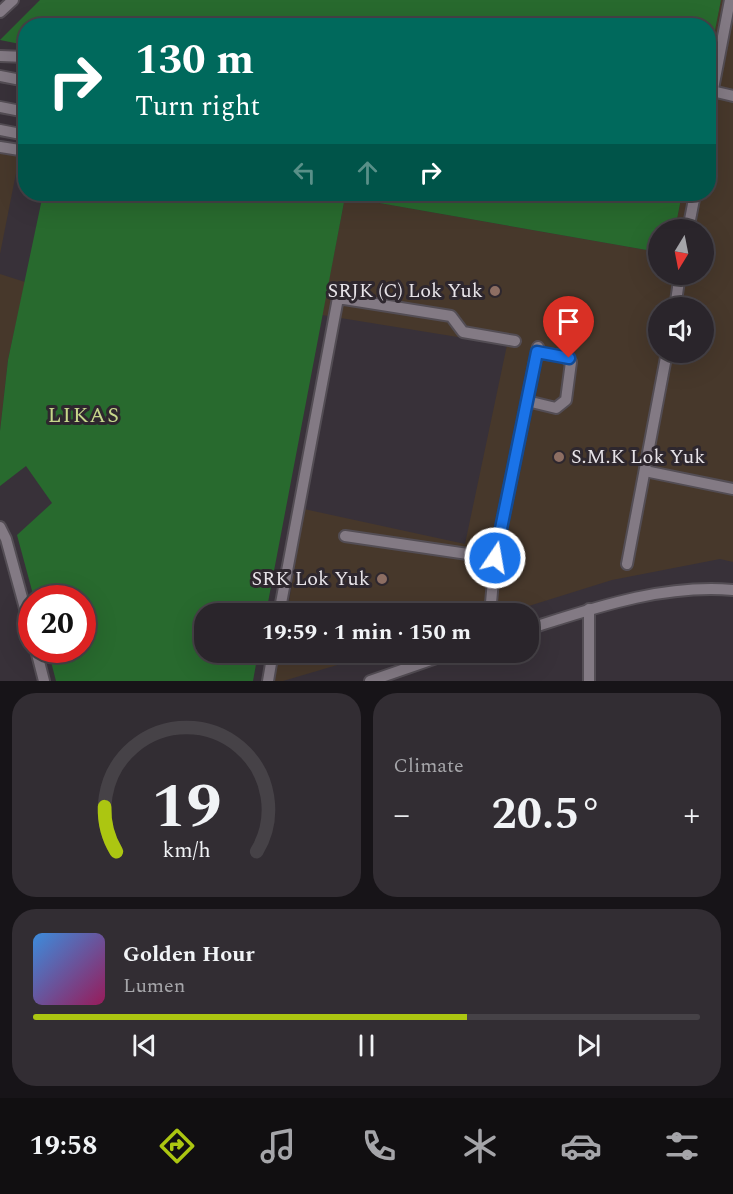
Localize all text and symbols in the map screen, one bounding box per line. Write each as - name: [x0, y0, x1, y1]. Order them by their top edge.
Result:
- text: 130 m: [135, 29, 254, 92]
- icon: right: [36, 42, 114, 120]
- text: Turn right: [135, 86, 260, 128]
- icon: left: [288, 156, 321, 189]
- icon: ahead: [351, 156, 384, 189]
- icon: right: [414, 156, 447, 189]
- north arrow: [648, 219, 714, 285]
- map controls: [648, 219, 714, 363]
- place label: SRJK (C) Lok Yuk: [328, 276, 483, 306]
- marker: SRJK (C) Lok Yuk: [488, 284, 502, 298]
- pin: [543, 296, 594, 358]
- button: sound: [648, 297, 714, 363]
- icon: arrive: [552, 305, 585, 338]
- district label: LIKAS: [47, 399, 121, 432]
- place label: S.M.K Lok Yuk: [571, 442, 705, 472]
- marker: S.M.K Lok Yuk: [552, 450, 566, 464]
- position arrow: [463, 526, 527, 590]
- place label: SRK Lok Yuk: [251, 564, 370, 594]
- marker: SRK Lok Yuk: [375, 572, 389, 586]
- speed limit sign: 20: [18, 585, 96, 663]
- text: 19:59 · 1 min · 150 m: [262, 616, 471, 649]
- text: Climate: [394, 751, 464, 781]
- text: 19: [151, 760, 221, 855]
- text: 20.5°: [492, 780, 602, 849]
- text: −: [394, 790, 410, 840]
- text: +: [683, 790, 700, 840]
- text: km/h: [162, 834, 210, 867]
- text: Golden Hour: [123, 938, 255, 971]
- text: Lumen: [123, 971, 185, 1001]
- icon: previous: [128, 1029, 161, 1062]
- icon: pause: [350, 1029, 383, 1062]
- icon: next: [572, 1029, 605, 1062]
- text: 19:58: [30, 1125, 97, 1167]
- icon: directions: [156, 1125, 198, 1167]
- icon: music: [257, 1125, 299, 1167]
- icon: phone: [358, 1125, 400, 1167]
- icon: climate: [459, 1125, 501, 1167]
- icon: car: [560, 1125, 602, 1167]
- icon: filters: [661, 1125, 703, 1167]

